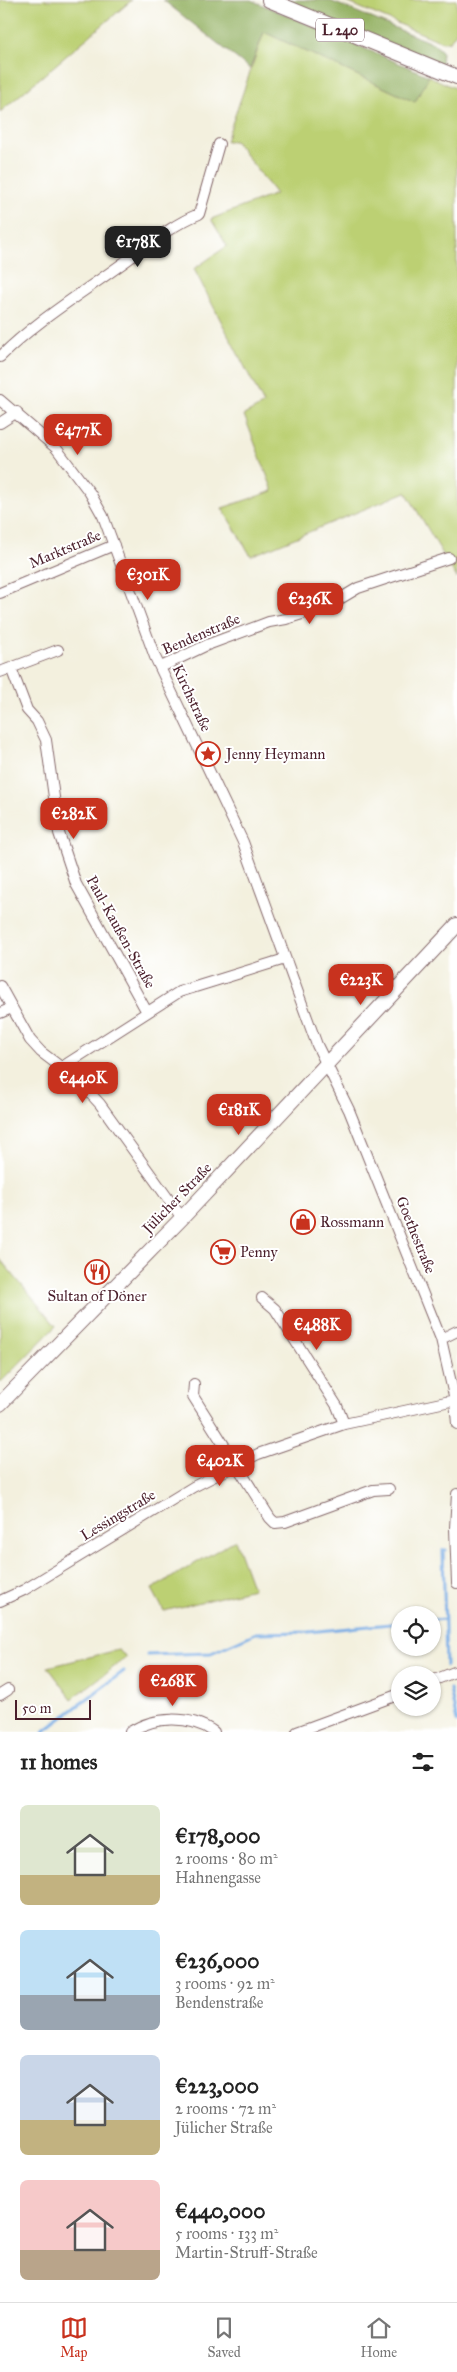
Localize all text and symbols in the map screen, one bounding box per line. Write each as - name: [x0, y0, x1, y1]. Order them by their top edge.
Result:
- road number: L 240: [316, 18, 364, 42]
- pin: €178K: [103, 226, 173, 268]
- text: €178K: [116, 232, 160, 251]
- pin: €477K: [43, 414, 113, 456]
- text: €477K: [55, 420, 101, 439]
- street label: Marktstraße: [26, 526, 104, 572]
- pin: €301K: [113, 558, 183, 601]
- text: €301K: [127, 565, 169, 584]
- pin: €236K: [275, 582, 345, 625]
- text: €236K: [288, 589, 332, 608]
- street label: Bendenstraße: [159, 610, 243, 658]
- street label: Kirchstraße: [169, 662, 215, 734]
- place icon: Jenny Heymann: [195, 741, 221, 767]
- place label: Jenny Heymann: [224, 745, 325, 764]
- pin: €282K: [39, 798, 109, 840]
- text: €282K: [51, 804, 97, 823]
- street label: Paul-Kaußen-Straße: [83, 873, 159, 991]
- pin: €223K: [326, 964, 396, 1006]
- text: €223K: [339, 970, 383, 989]
- pin: €440K: [48, 1062, 118, 1104]
- text: €440K: [59, 1068, 107, 1087]
- pin: €181K: [204, 1094, 274, 1136]
- text: €181K: [218, 1100, 260, 1119]
- street label: Jülicher Straße: [137, 1159, 216, 1239]
- street label: Goethestraße: [392, 1194, 440, 1276]
- shop icon: Rossmann: [290, 1209, 316, 1235]
- place label: Rossmann: [320, 1213, 384, 1231]
- supermarket icon: Penny: [210, 1239, 236, 1265]
- place label: Penny: [240, 1243, 278, 1261]
- restaurant icon: Sultan of Döner: [84, 1259, 110, 1285]
- place label: Sultan of Döner: [47, 1287, 147, 1305]
- pin: €488K: [282, 1308, 352, 1351]
- text: €488K: [294, 1315, 340, 1334]
- pin: €402K: [185, 1444, 255, 1487]
- text: €402K: [196, 1451, 244, 1470]
- street label: Lessingstraße: [77, 1486, 159, 1544]
- map controls: [391, 1606, 441, 1716]
- button: locate: [391, 1606, 441, 1656]
- pin: €268K: [138, 1664, 208, 1707]
- button: layers: [391, 1666, 441, 1716]
- text: €268K: [150, 1671, 196, 1690]
- scale bar: [15, 1697, 91, 1720]
- text: 50 m: [22, 1700, 51, 1717]
- icon: filters: [409, 1748, 437, 1776]
- text: 11 homes: [20, 1749, 97, 1775]
- text: €178,000: [175, 1823, 261, 1849]
- icon: home: [60, 1825, 120, 1885]
- text: 2 rooms · 80 m²: [175, 1849, 278, 1868]
- text: Hahnengasse: [175, 1868, 261, 1887]
- text: €236,000: [175, 1948, 259, 1974]
- icon: home: [60, 1950, 120, 2010]
- text: 3 rooms · 92 m²: [175, 1974, 275, 1993]
- text: Bendenstraße: [175, 1993, 263, 2012]
- text: €223,000: [175, 2073, 259, 2099]
- icon: home: [60, 2075, 120, 2135]
- text: 2 rooms · 72 m²: [175, 2099, 276, 2118]
- text: Jülicher Straße: [175, 2118, 273, 2137]
- text: €440,000: [175, 2198, 265, 2224]
- icon: home: [60, 2200, 120, 2260]
- text: 5 rooms · 133 m²: [175, 2224, 278, 2243]
- text: Martin-Struff-Straße: [175, 2243, 318, 2262]
- tab: Map: [60, 2314, 88, 2361]
- tab: Saved: [208, 2314, 241, 2361]
- tab: Home: [361, 2314, 397, 2361]

